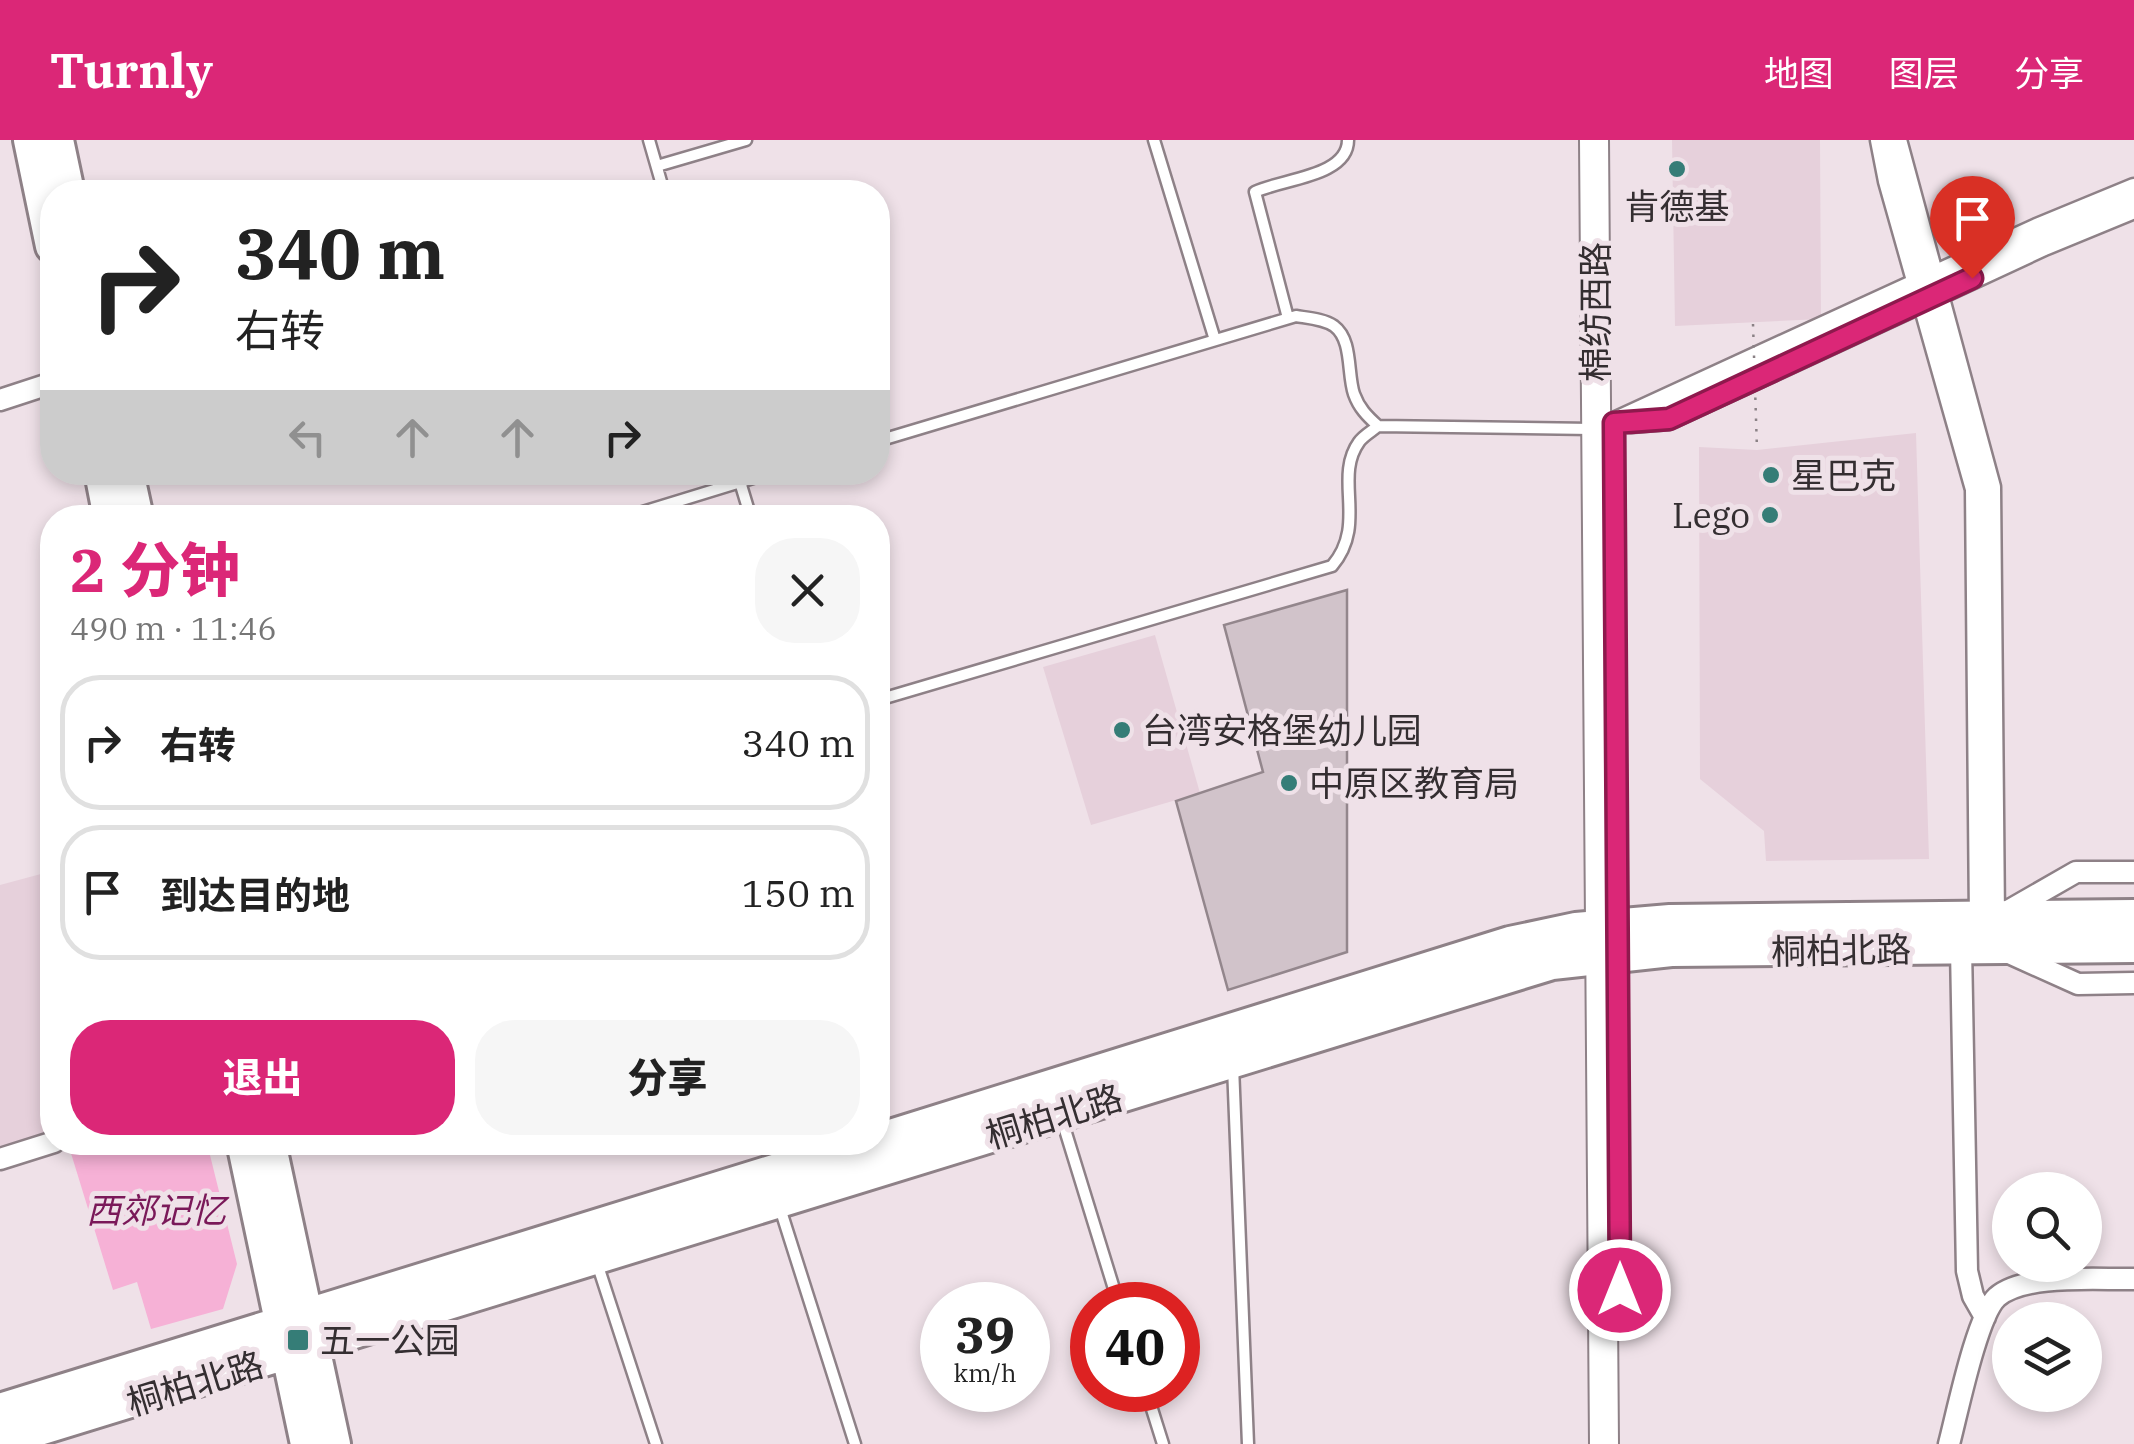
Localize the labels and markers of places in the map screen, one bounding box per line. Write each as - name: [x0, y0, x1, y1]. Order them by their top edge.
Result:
- marker: 肯德基: [1666, 158, 1688, 180]
- pin: [1930, 176, 2015, 279]
- place label: 肯德基: [1624, 183, 1730, 229]
- place label: 星巴克: [1791, 452, 1896, 498]
- marker: 星巴克: [1760, 464, 1782, 486]
- place label: Lego: [1672, 492, 1750, 538]
- marker: Lego: [1759, 504, 1781, 526]
- place label: 台湾安格堡幼儿园: [1142, 707, 1422, 753]
- marker: 台湾安格堡幼儿园: [1111, 719, 1133, 741]
- place label: 中原区教育局: [1309, 760, 1519, 806]
- marker: 中原区教育局: [1278, 772, 1300, 794]
- place label: 五一公园: [320, 1317, 460, 1363]
- marker: 五一公园: [285, 1327, 311, 1353]

